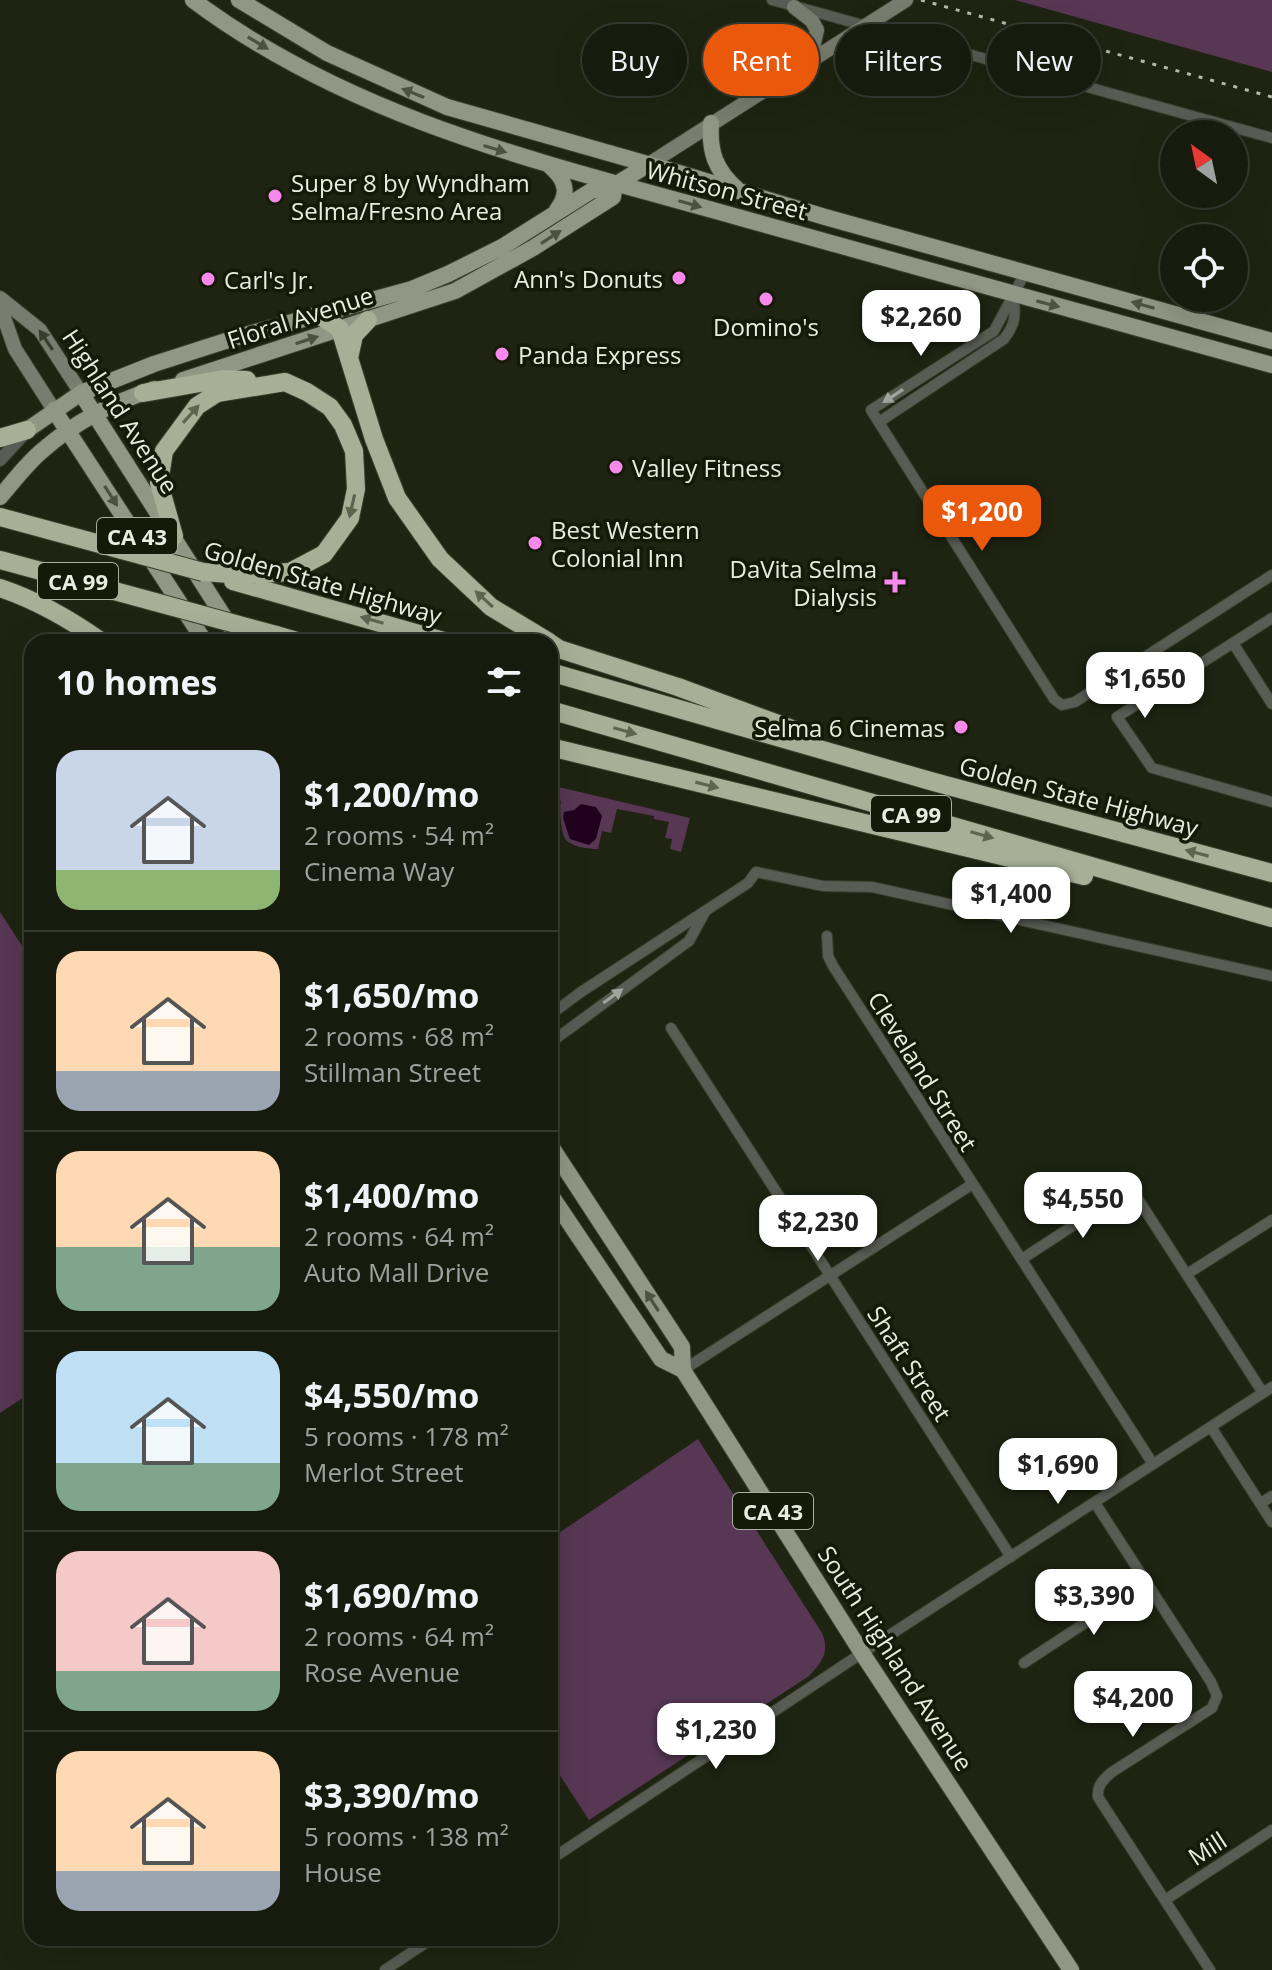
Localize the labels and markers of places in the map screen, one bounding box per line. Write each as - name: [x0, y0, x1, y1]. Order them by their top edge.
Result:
- place label: Super 8 by Wyndham Selma/Fresno Area: [291, 166, 530, 227]
- marker: Super 8 by Wyndham Selma/Fresno Area: [266, 187, 284, 205]
- place label: Ann's Donuts: [514, 262, 663, 295]
- place label: Carl's Jr.: [224, 263, 314, 296]
- marker: Ann's Donuts: [670, 269, 688, 287]
- marker: Carl's Jr.: [199, 270, 217, 288]
- marker: Domino's: [757, 290, 775, 308]
- pin: $2,260: [856, 290, 986, 358]
- place label: Domino's: [713, 310, 819, 343]
- place label: Panda Express: [518, 338, 682, 371]
- marker: Panda Express: [493, 345, 511, 363]
- place label: Valley Fitness: [632, 451, 782, 484]
- marker: Valley Fitness: [607, 458, 625, 476]
- pin: $1,200: [917, 485, 1047, 553]
- place label: Best Western Colonial Inn: [551, 513, 700, 574]
- marker: Best Western Colonial Inn: [526, 534, 544, 552]
- place label: DaVita Selma Dialysis: [730, 552, 877, 613]
- marker: DaVita Selma Dialysis: [884, 571, 906, 593]
- pin: $1,650: [1080, 652, 1210, 720]
- place label: Selma 6 Cinemas: [754, 711, 945, 744]
- marker: Selma 6 Cinemas: [952, 718, 970, 736]
- pin: $1,400: [946, 867, 1076, 935]
- pin: $4,550: [1018, 1172, 1148, 1240]
- pin: $2,230: [753, 1195, 883, 1263]
- pin: $1,690: [993, 1438, 1123, 1506]
- pin: $3,390: [1029, 1569, 1159, 1637]
- pin: $4,200: [1068, 1671, 1198, 1739]
- pin: $1,230: [651, 1703, 781, 1771]

